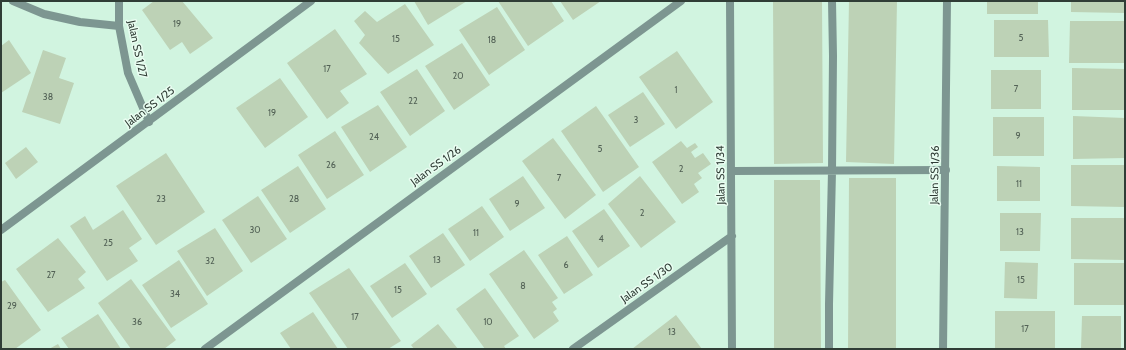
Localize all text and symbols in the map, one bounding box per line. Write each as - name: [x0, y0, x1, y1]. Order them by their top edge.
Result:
- street label: Jalan SS 1/27: [124, 19, 150, 79]
- house number: 19: [173, 19, 181, 29]
- house number: 5: [1019, 33, 1023, 43]
- house number: 15: [392, 34, 400, 44]
- house number: 18: [488, 35, 496, 45]
- house number: 17: [323, 64, 331, 74]
- house number: 20: [453, 71, 463, 81]
- street label: Jalan SS 1/25: [123, 84, 177, 130]
- house number: 7: [1014, 84, 1018, 94]
- house number: 1: [675, 85, 677, 95]
- house number: 38: [43, 92, 53, 102]
- house number: 22: [408, 96, 418, 106]
- house number: 19: [268, 108, 276, 118]
- house number: 3: [634, 115, 638, 125]
- house number: 9: [1015, 131, 1021, 141]
- house number: 24: [369, 132, 379, 142]
- street label: Jalan SS 1/26: [408, 143, 464, 189]
- house number: 5: [598, 144, 602, 154]
- street label: Jalan SS 1/34: [714, 145, 728, 205]
- street label: Jalan SS 1/36: [928, 145, 942, 205]
- house number: 26: [326, 160, 336, 170]
- house number: 2: [679, 164, 683, 174]
- house number: 7: [557, 173, 561, 183]
- house number: 11: [1016, 179, 1022, 189]
- house number: 23: [156, 194, 166, 204]
- house number: 28: [289, 194, 299, 204]
- house number: 9: [514, 199, 520, 209]
- house number: 2: [640, 208, 644, 218]
- house number: 30: [249, 225, 261, 235]
- house number: 13: [1016, 227, 1024, 237]
- house number: 11: [473, 228, 479, 238]
- house number: 4: [598, 234, 604, 244]
- house number: 25: [103, 238, 113, 248]
- house number: 13: [433, 255, 441, 265]
- house number: 32: [205, 256, 215, 266]
- house number: 6: [563, 260, 569, 270]
- street label: Jalan SS 1/30: [618, 260, 676, 306]
- house number: 27: [46, 270, 56, 280]
- house number: 15: [1017, 275, 1025, 285]
- house number: 8: [520, 281, 526, 291]
- house number: 15: [394, 285, 402, 295]
- house number: 34: [170, 289, 180, 299]
- house number: 29: [7, 301, 17, 311]
- house number: 17: [351, 312, 359, 322]
- house number: 36: [132, 317, 142, 327]
- house number: 10: [483, 317, 493, 327]
- house number: 17: [1021, 324, 1029, 334]
- house number: 13: [668, 327, 676, 337]

